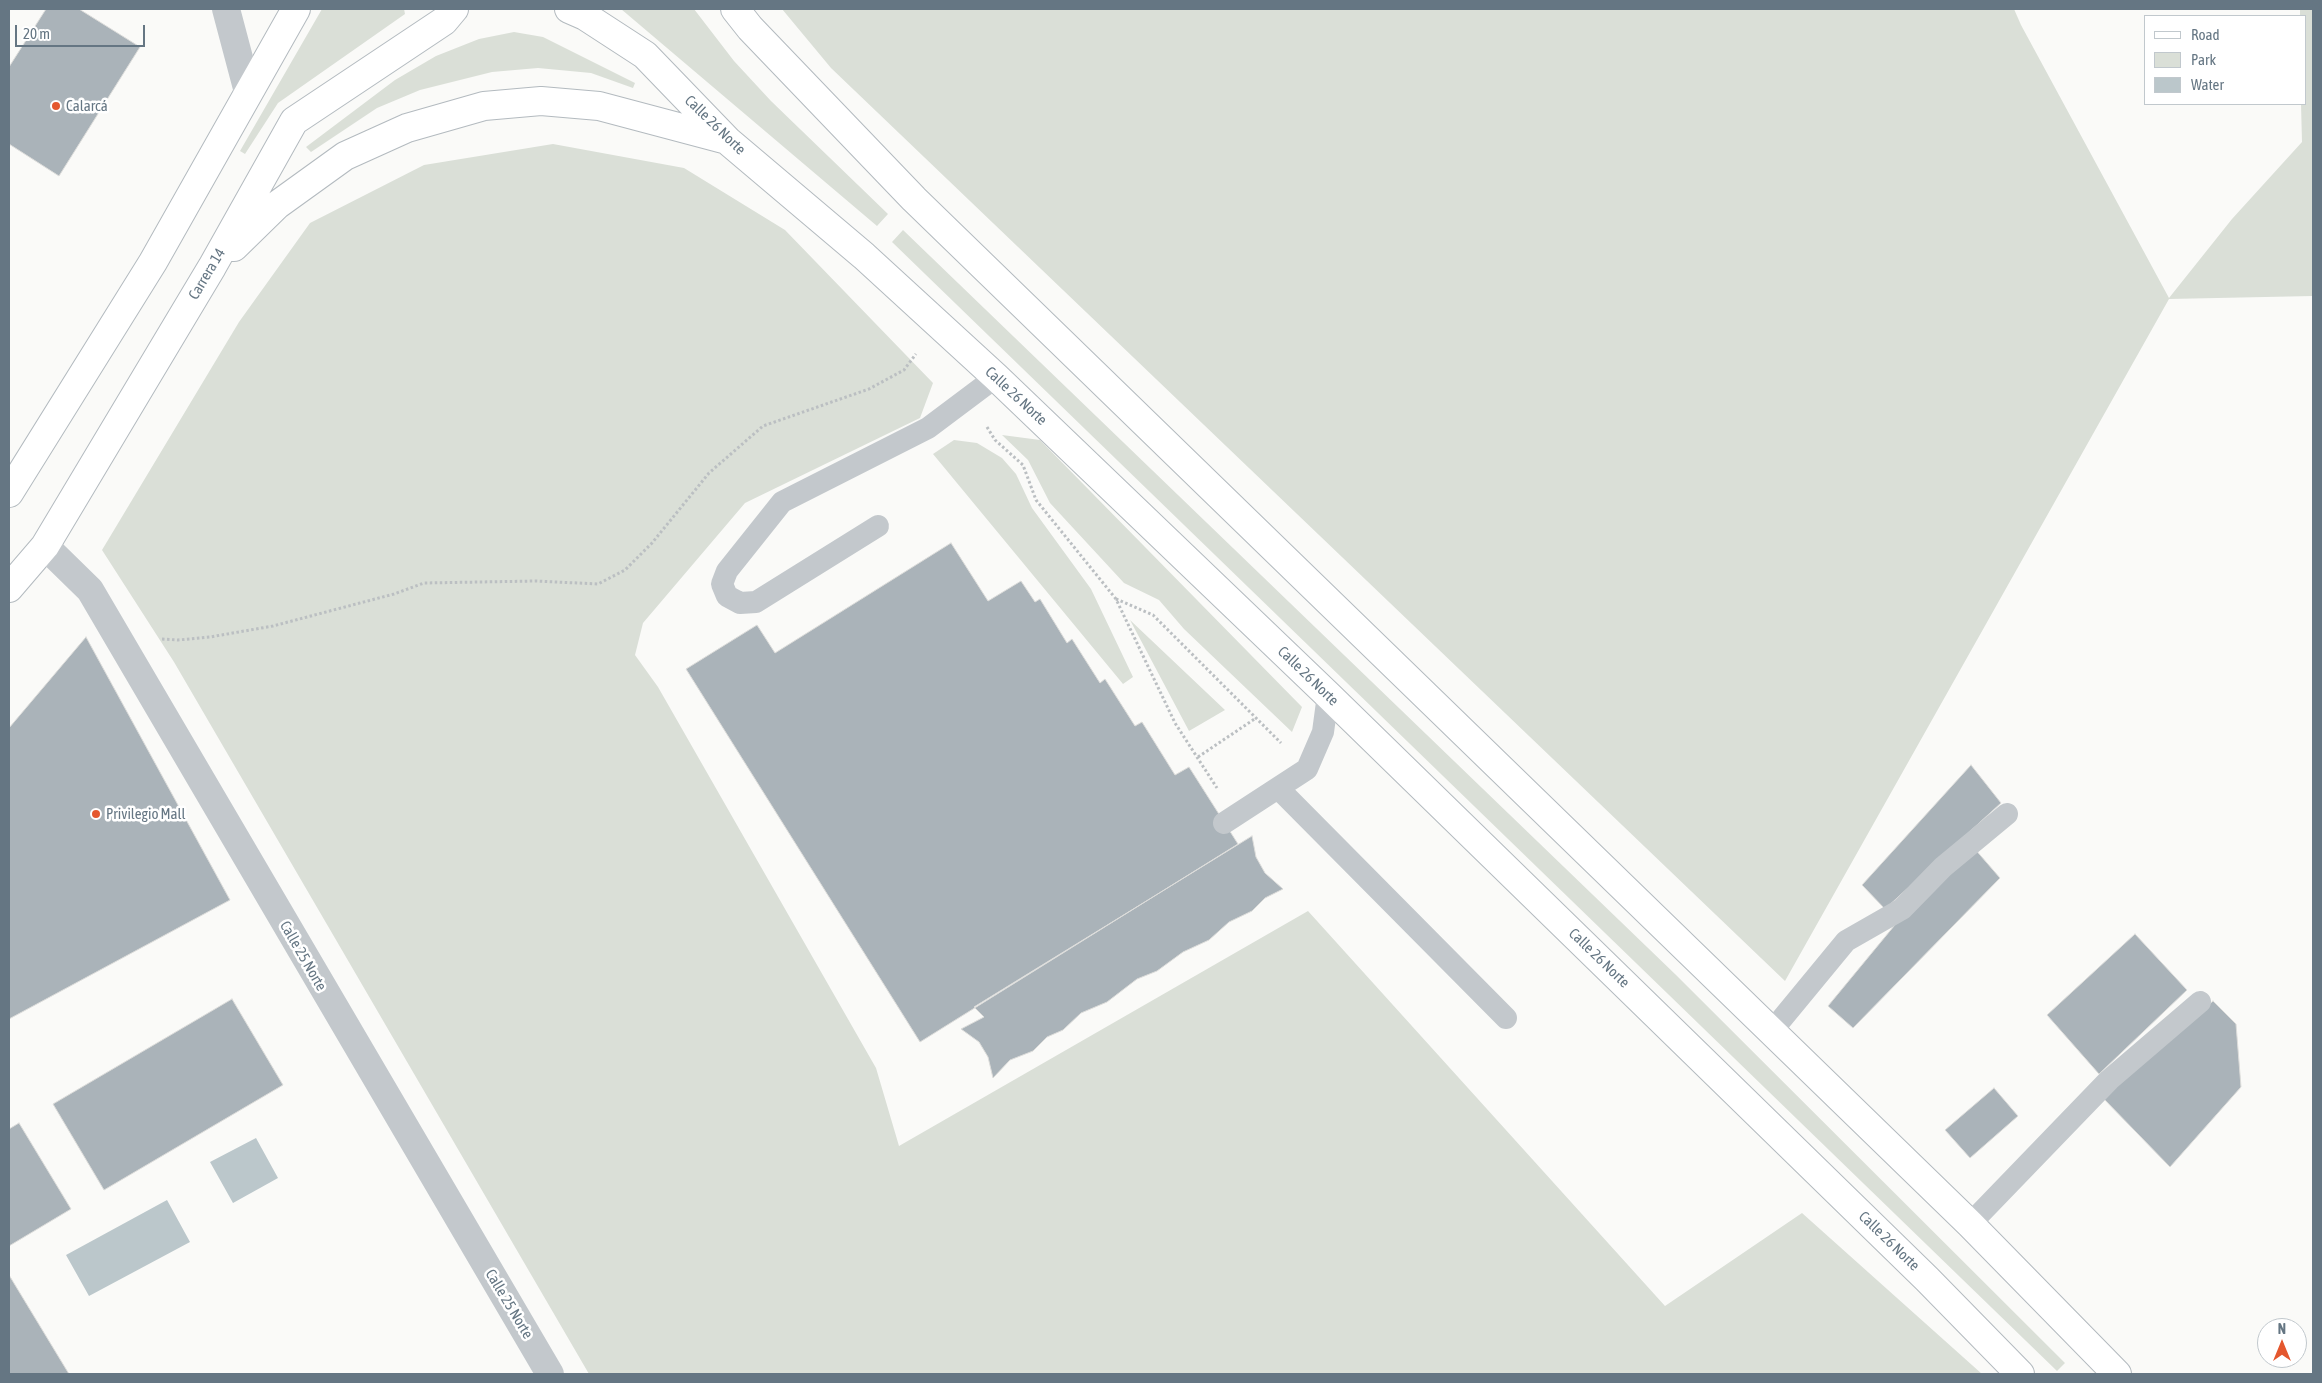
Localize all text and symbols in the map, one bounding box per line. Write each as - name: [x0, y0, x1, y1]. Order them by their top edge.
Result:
- scale bar: [18, 15, 148, 47]
- legend: [2144, 15, 2307, 105]
- text: 20 m: [23, 25, 50, 42]
- text: Road: [2191, 26, 2220, 43]
- text: Park: [2191, 51, 2216, 68]
- text: Water: [2191, 76, 2224, 93]
- street label: Calle 26 Norte: [681, 92, 749, 158]
- place label: Calarcá: [66, 97, 108, 115]
- marker: Calarcá: [50, 100, 62, 112]
- street label: Carrera 14: [185, 245, 229, 303]
- street label: Calle 26 Norte: [981, 363, 1051, 429]
- street label: Calle 26 Norte: [1274, 643, 1342, 709]
- place label: Privilegio Mall: [106, 805, 185, 823]
- marker: Privilegio Mall: [90, 808, 102, 820]
- street label: Calle 25 Norte: [276, 918, 330, 994]
- street label: Calle 26 Norte: [1565, 925, 1633, 991]
- street label: Calle 26 Norte: [1855, 1208, 1923, 1274]
- street label: Calle 25 Norte: [481, 1266, 537, 1342]
- north arrow: [2257, 1318, 2307, 1368]
- text: N: [2278, 1321, 2286, 1337]

